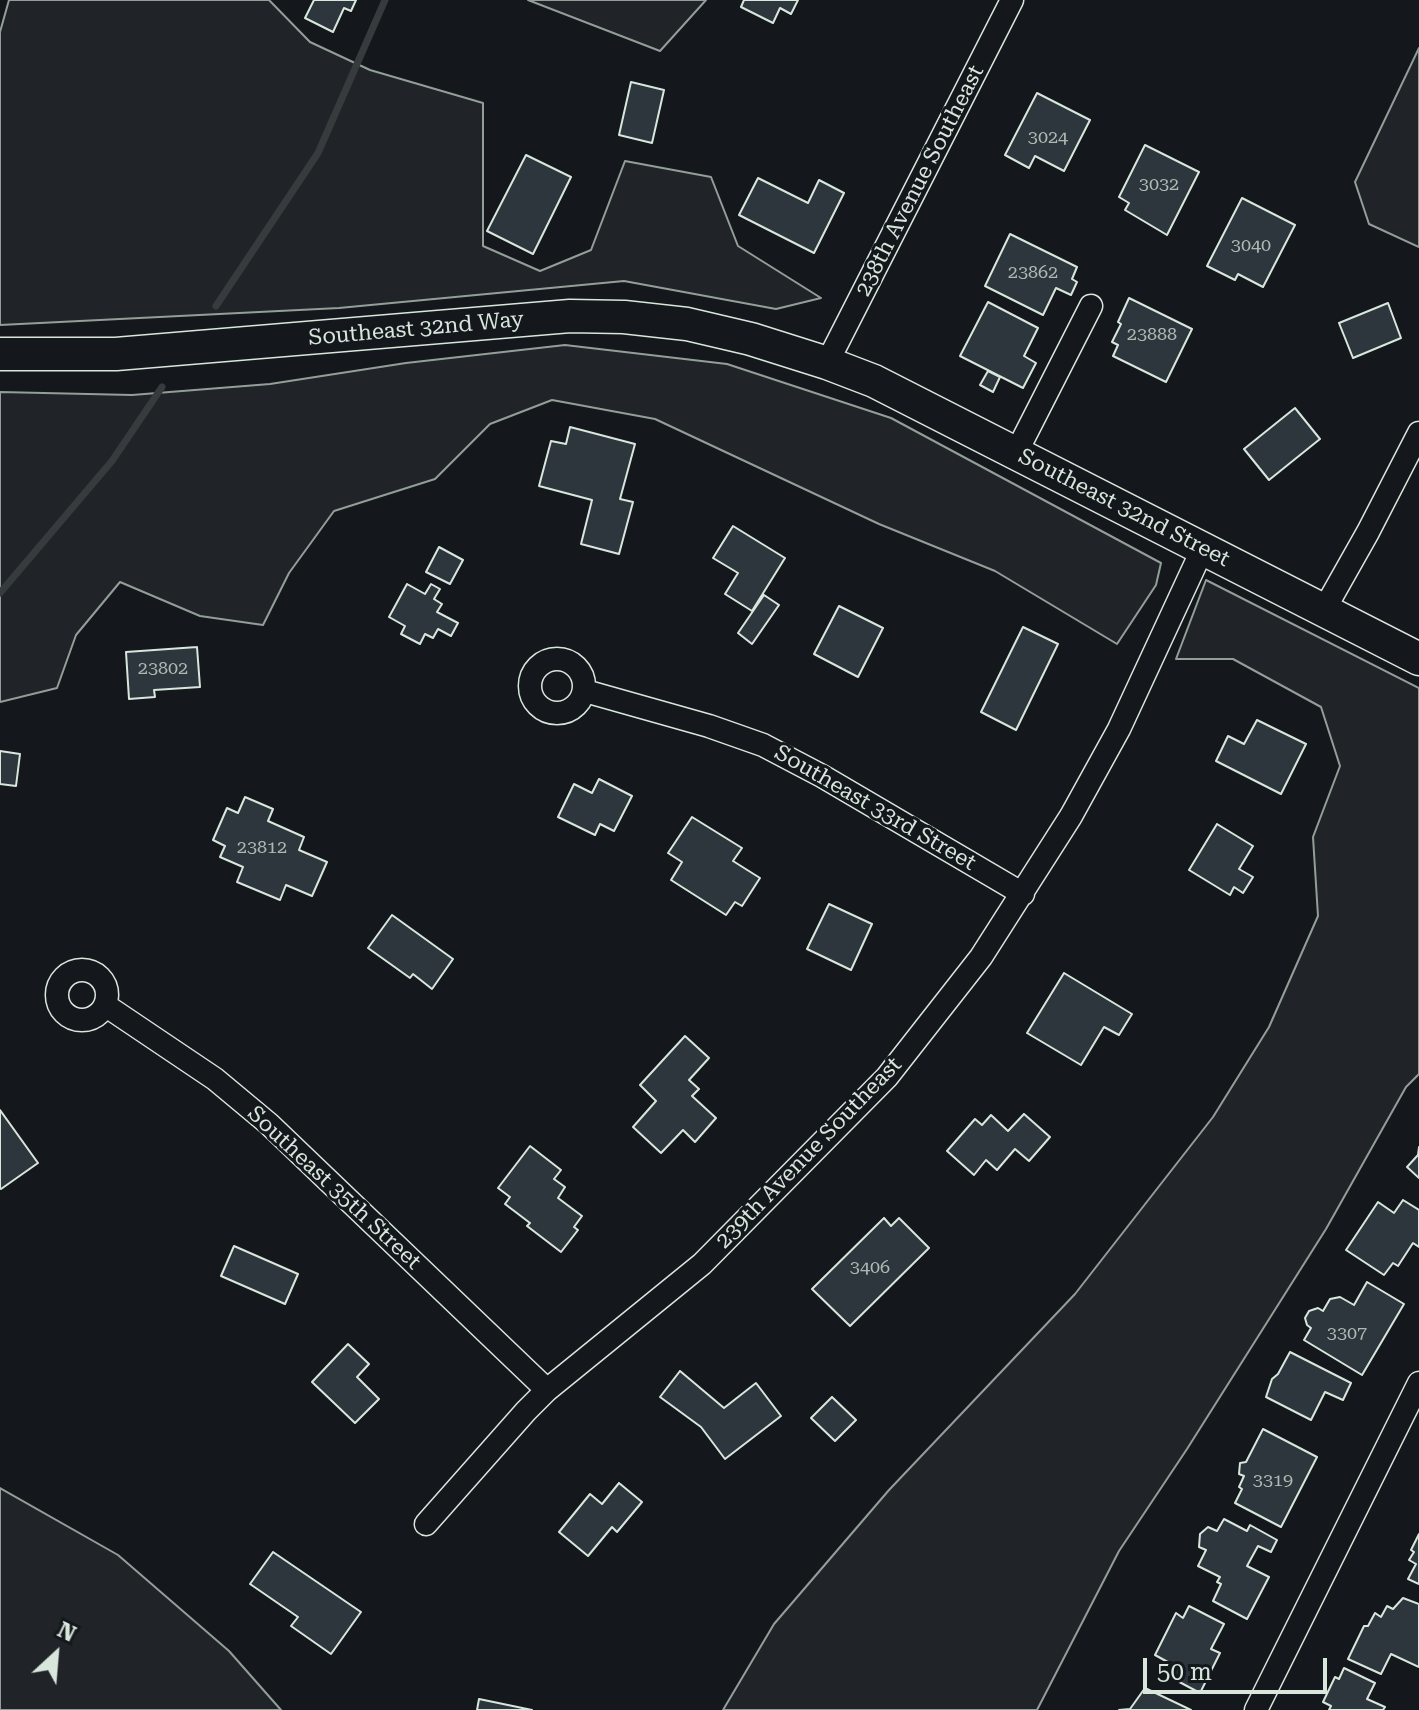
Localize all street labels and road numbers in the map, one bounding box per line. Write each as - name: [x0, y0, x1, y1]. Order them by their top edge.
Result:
- street label: 238th Avenue Southeast: [850, 61, 990, 301]
- street label: Southeast 32nd Way: [307, 306, 525, 352]
- street label: Southeast 32nd Street: [1014, 443, 1234, 573]
- street label: Southeast 33rd Street: [770, 740, 980, 876]
- street label: 239th Avenue Southeast: [711, 1052, 907, 1254]
- street label: Southeast 35th Street: [242, 1101, 426, 1275]

